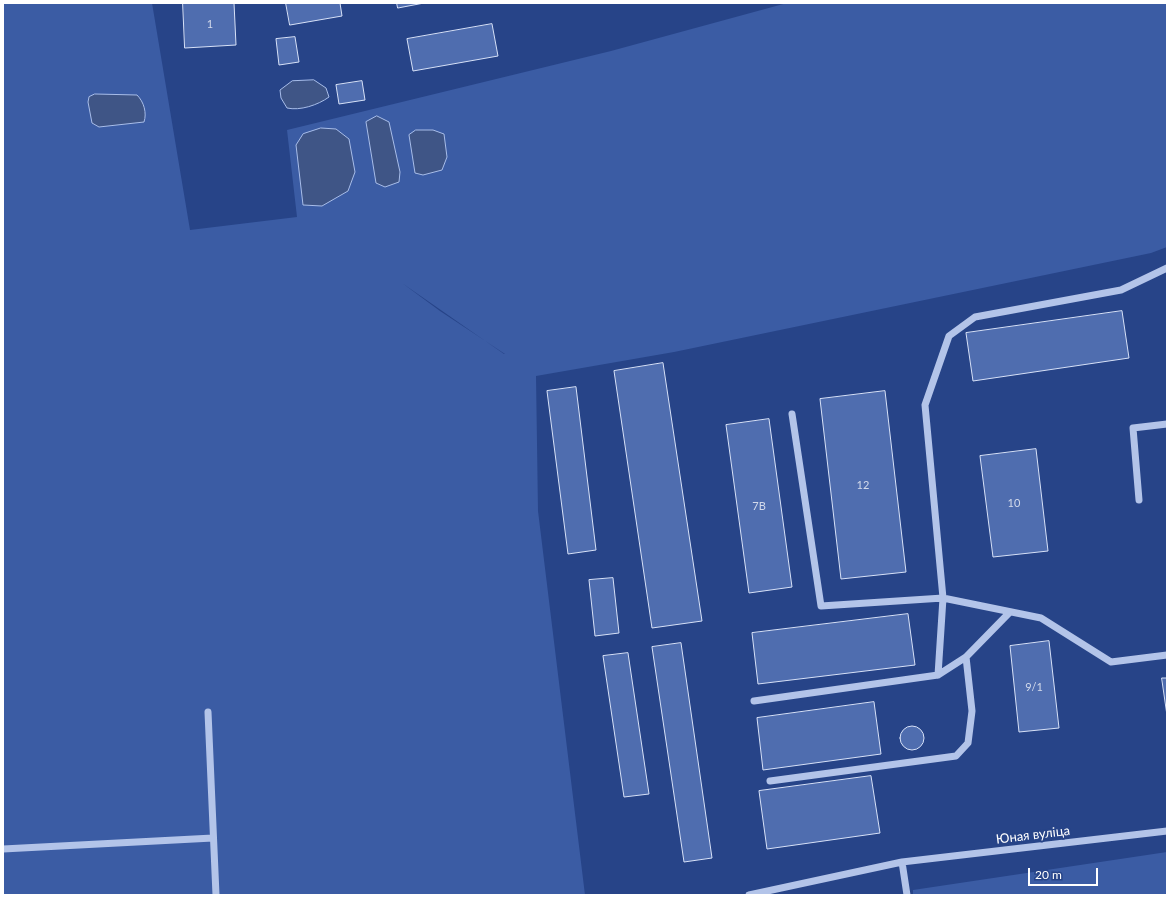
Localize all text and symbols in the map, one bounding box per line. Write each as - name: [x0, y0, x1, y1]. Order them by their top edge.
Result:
- house number: 1: [207, 17, 213, 31]
- house number: 12: [857, 478, 869, 492]
- house number: 10: [1008, 496, 1020, 510]
- house number: 7В: [752, 499, 766, 513]
- house number: 9/1: [1025, 680, 1043, 694]
- street label: Юная вуліца: [995, 823, 1071, 847]
- scale bar: [1030, 860, 1100, 886]
- text: 20 m: [1035, 867, 1062, 882]

